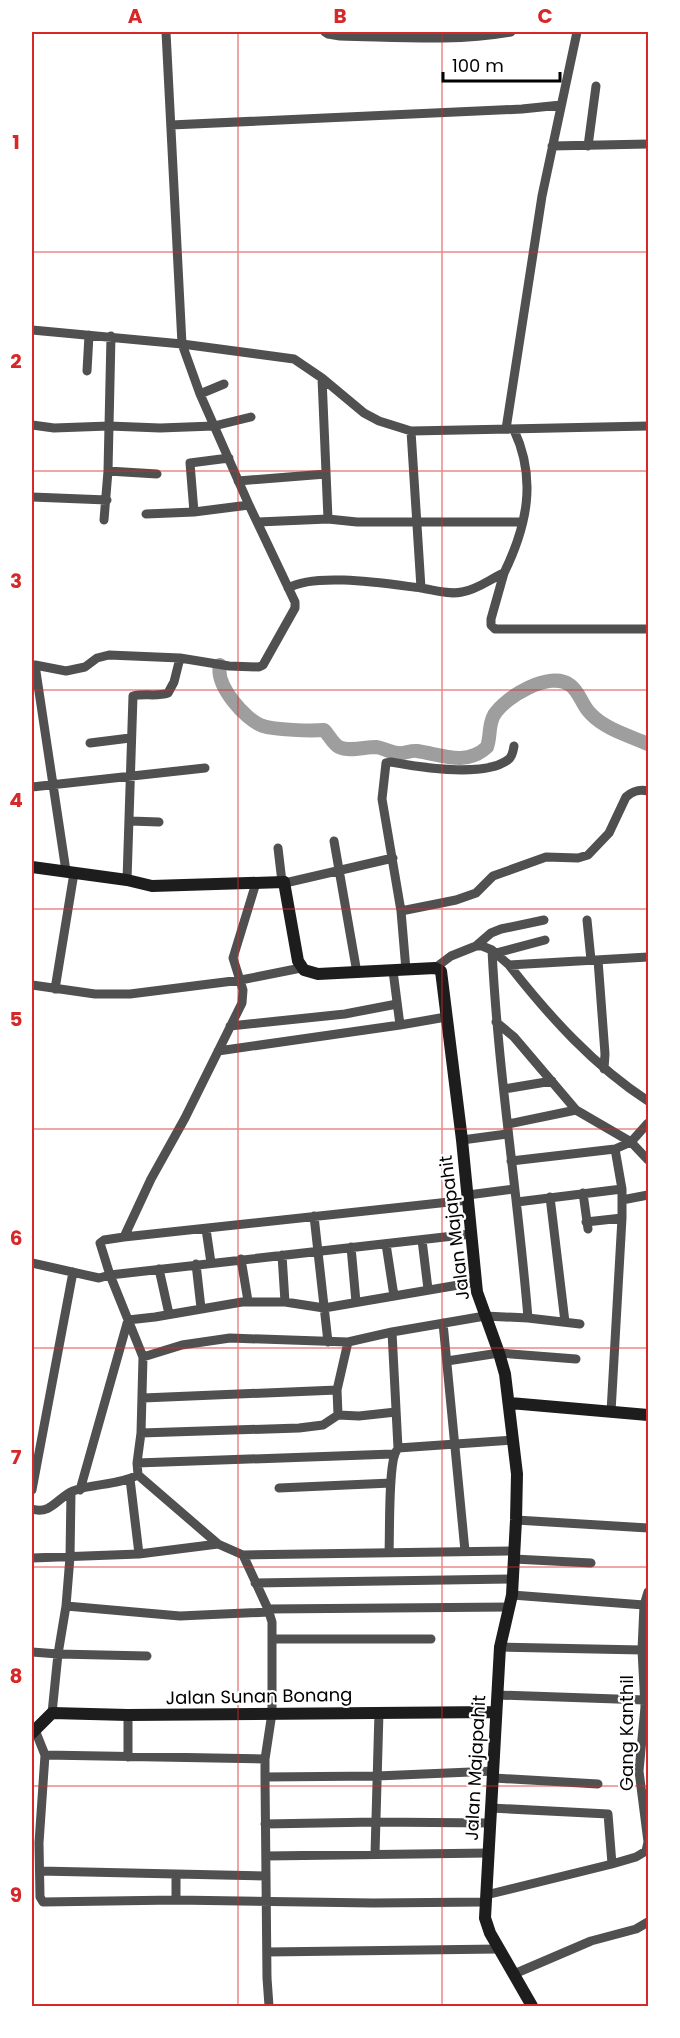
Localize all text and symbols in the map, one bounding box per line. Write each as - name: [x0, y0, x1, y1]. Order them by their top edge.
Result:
- text: A: [128, 2, 143, 30]
- text: B: [333, 2, 347, 30]
- text: C: [537, 2, 553, 30]
- scale bar: [443, 45, 560, 83]
- text: 100 m: [452, 53, 504, 78]
- text: 1: [12, 128, 20, 156]
- text: 2: [10, 347, 22, 375]
- text: 3: [10, 567, 22, 595]
- text: 4: [9, 786, 23, 814]
- text: 5: [10, 1005, 23, 1033]
- street label: Jalan Majapahit: [433, 1154, 475, 1302]
- text: 6: [10, 1224, 22, 1252]
- text: 7: [11, 1443, 22, 1471]
- text: 8: [10, 1662, 22, 1690]
- street label: Gang Kanthil: [614, 1675, 639, 1791]
- street label: Jalan Sunan Bonang: [165, 1682, 353, 1710]
- street label: Jalan Majapahit: [459, 1695, 491, 1841]
- text: 9: [10, 1881, 22, 1909]

